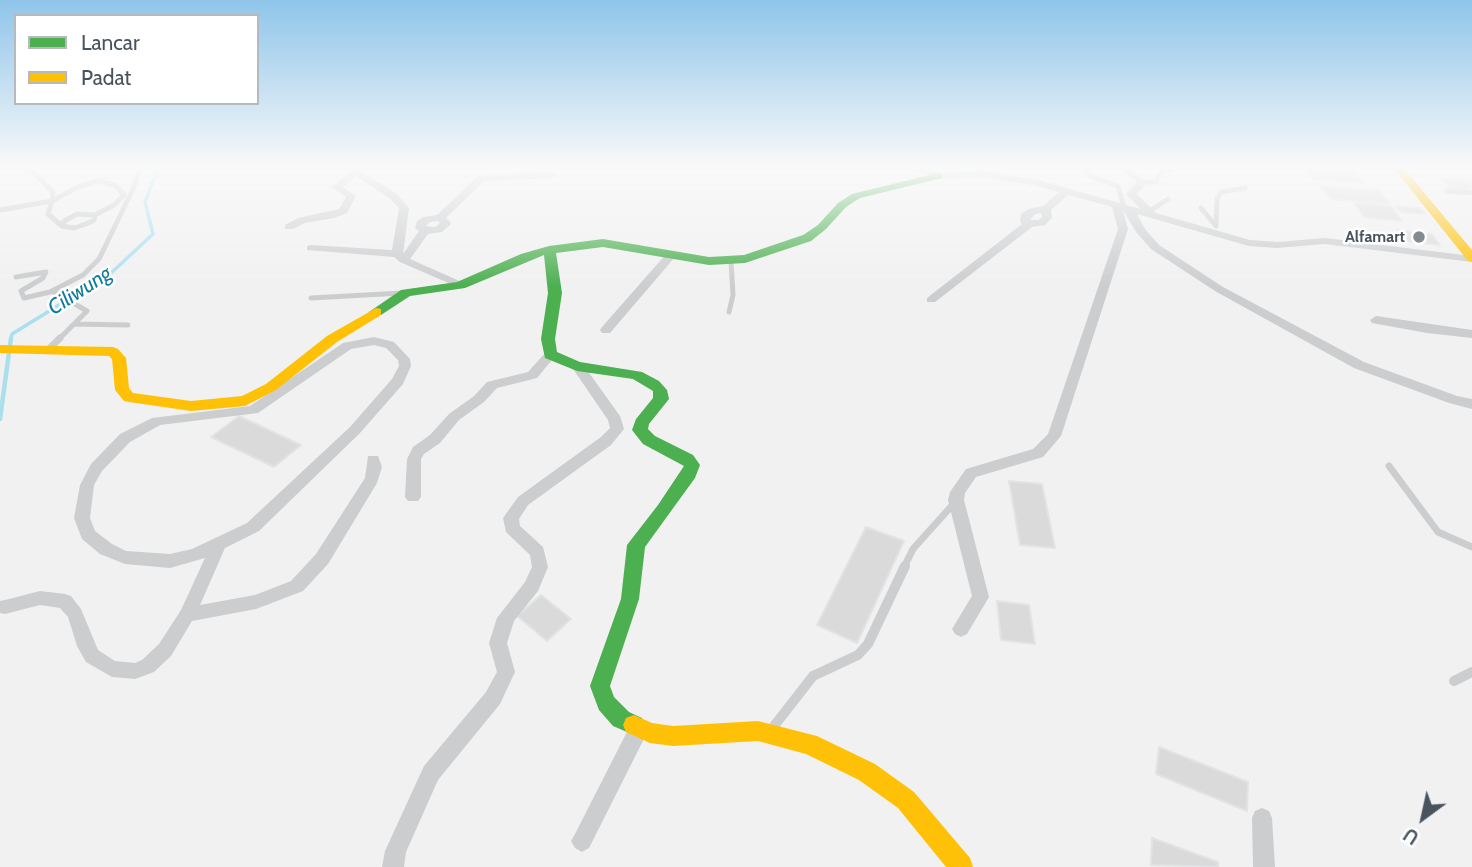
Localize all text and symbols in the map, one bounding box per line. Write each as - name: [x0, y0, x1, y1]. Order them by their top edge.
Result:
- legend: [14, 14, 259, 105]
- text: Lancar: [81, 30, 140, 55]
- text: Padat: [81, 65, 131, 90]
- place label: Alfamart: [1345, 227, 1405, 247]
- marker: Alfamart: [1411, 229, 1427, 245]
- water label: Ciliwung: [43, 261, 117, 321]
- north arrow: [1388, 783, 1458, 853]
- text: U: [1399, 823, 1423, 849]

